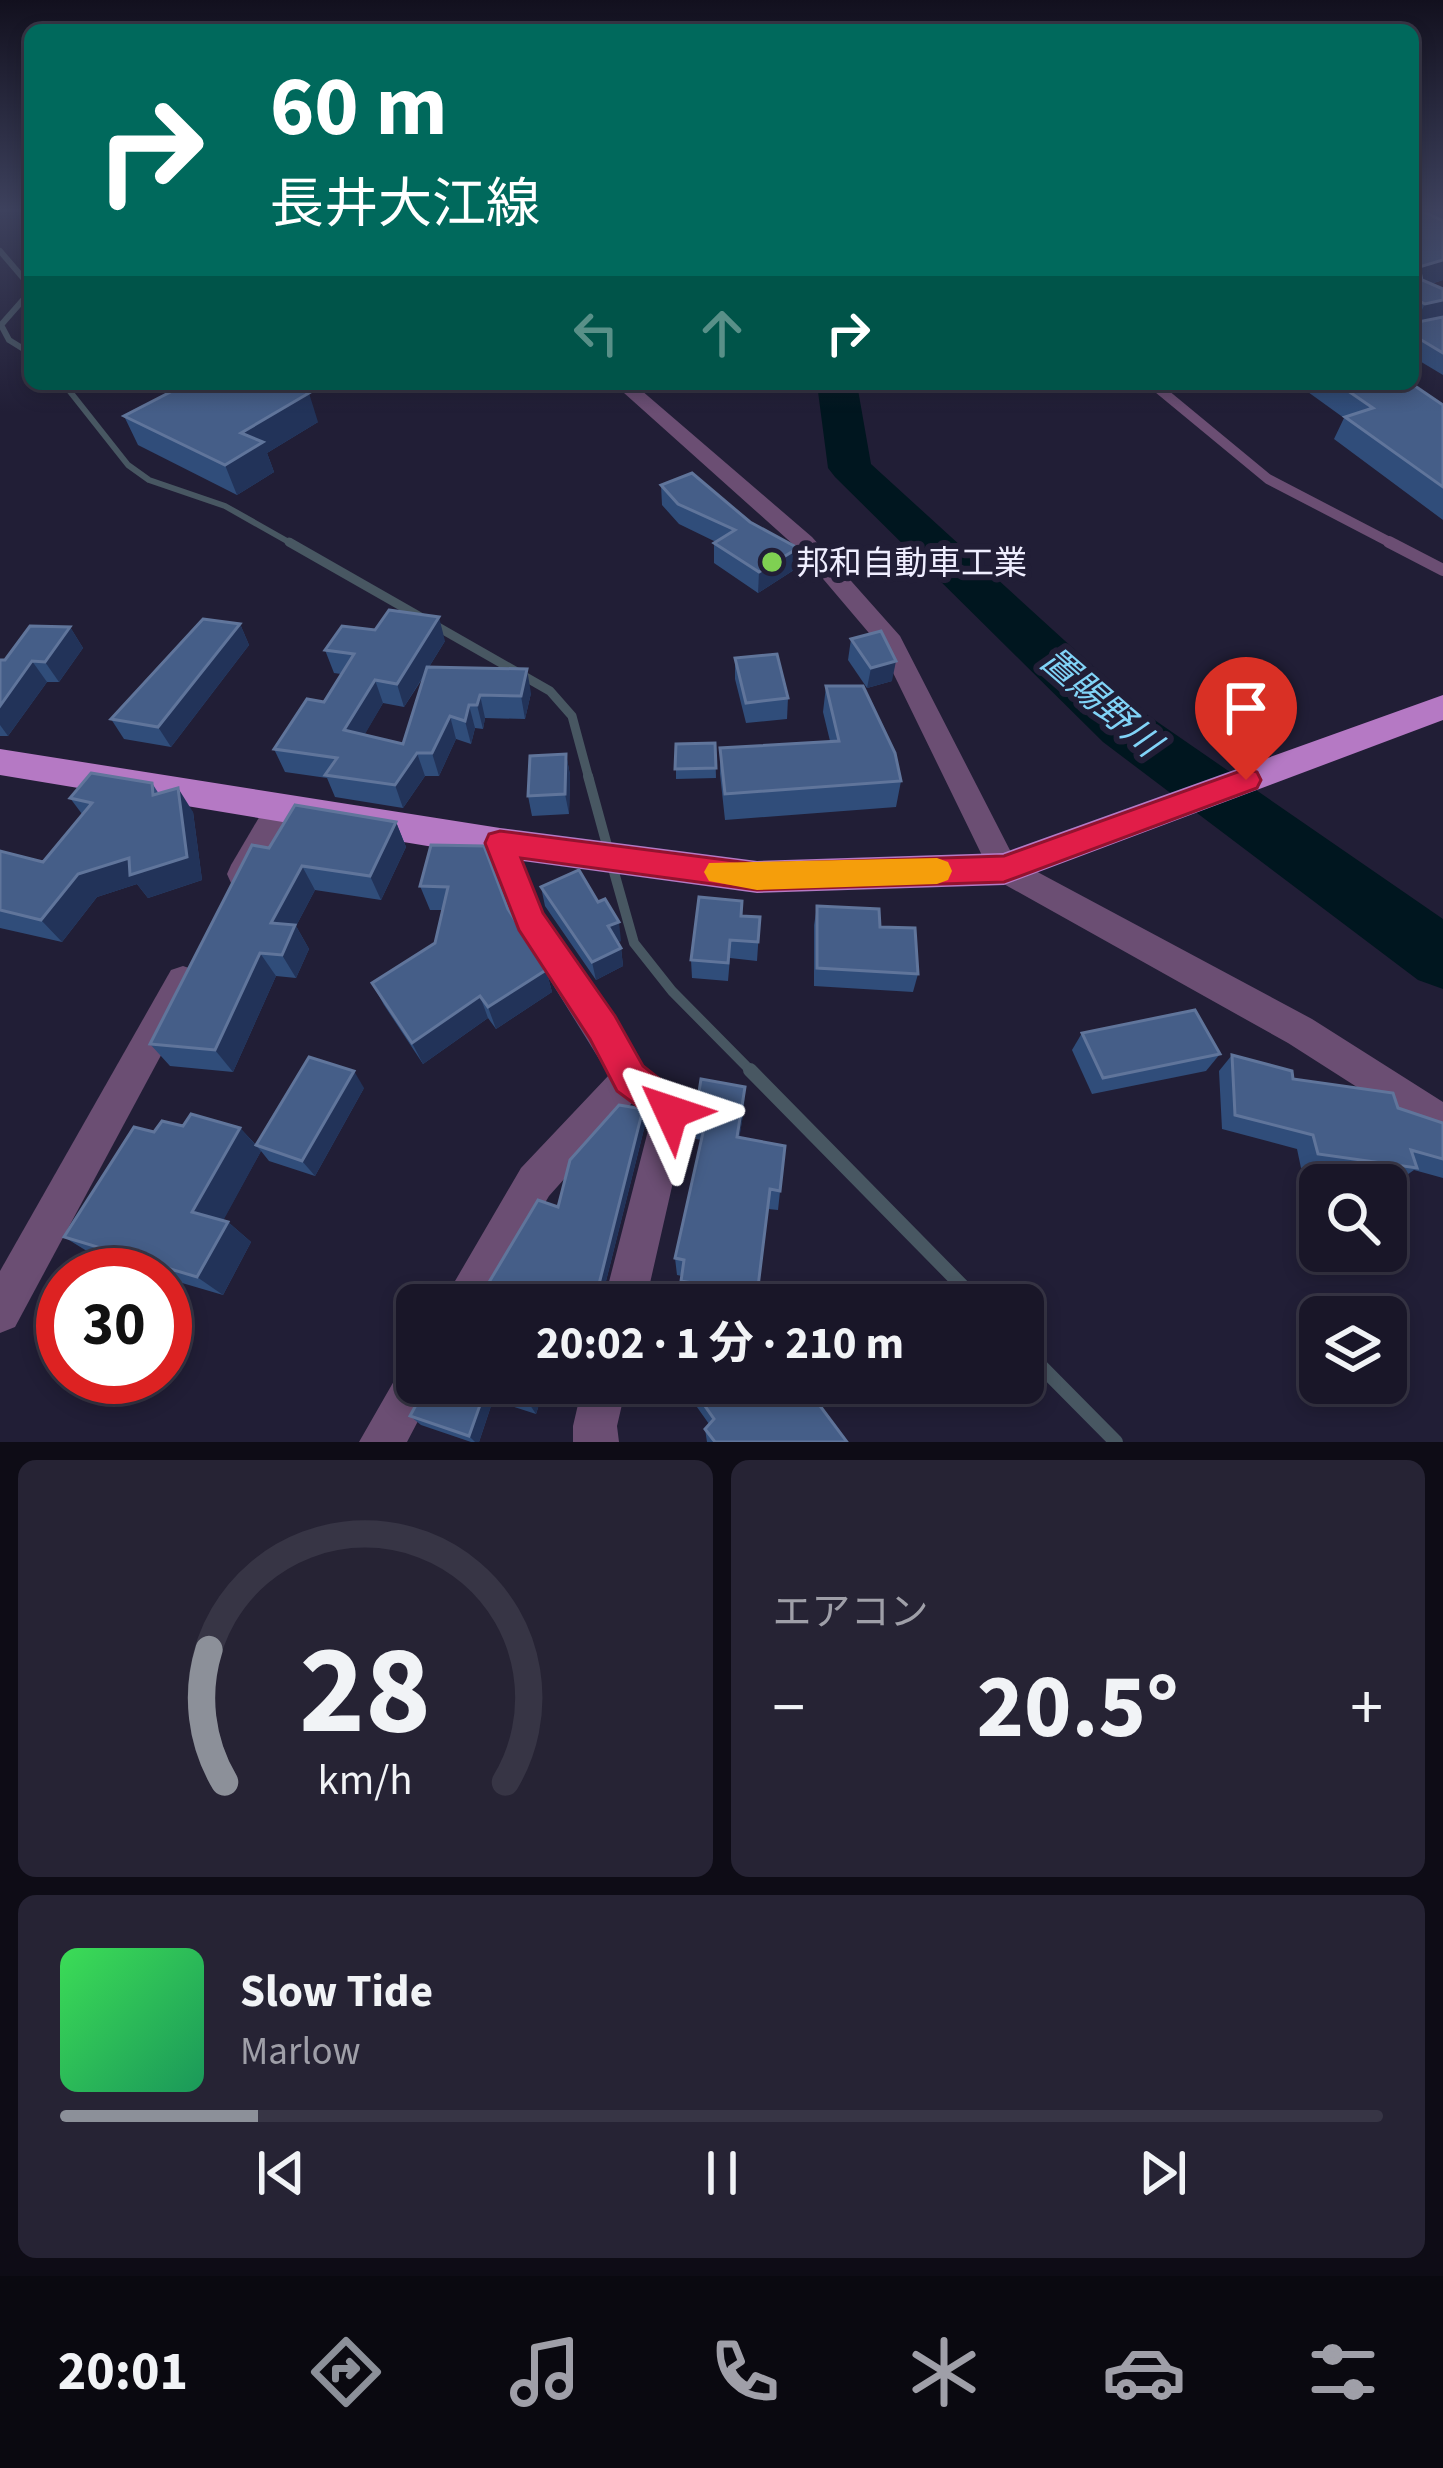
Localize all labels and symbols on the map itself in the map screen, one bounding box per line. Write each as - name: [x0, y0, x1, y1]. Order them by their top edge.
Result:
- place label: 邦和自動車工業: [796, 540, 1027, 587]
- marker: 邦和自動車工業: [759, 549, 785, 575]
- water label: 置賜野川: [1029, 636, 1174, 771]
- pin: [1195, 657, 1297, 780]
- position arrow: [608, 1049, 734, 1175]
- speed limit sign: 30: [36, 1248, 192, 1404]

